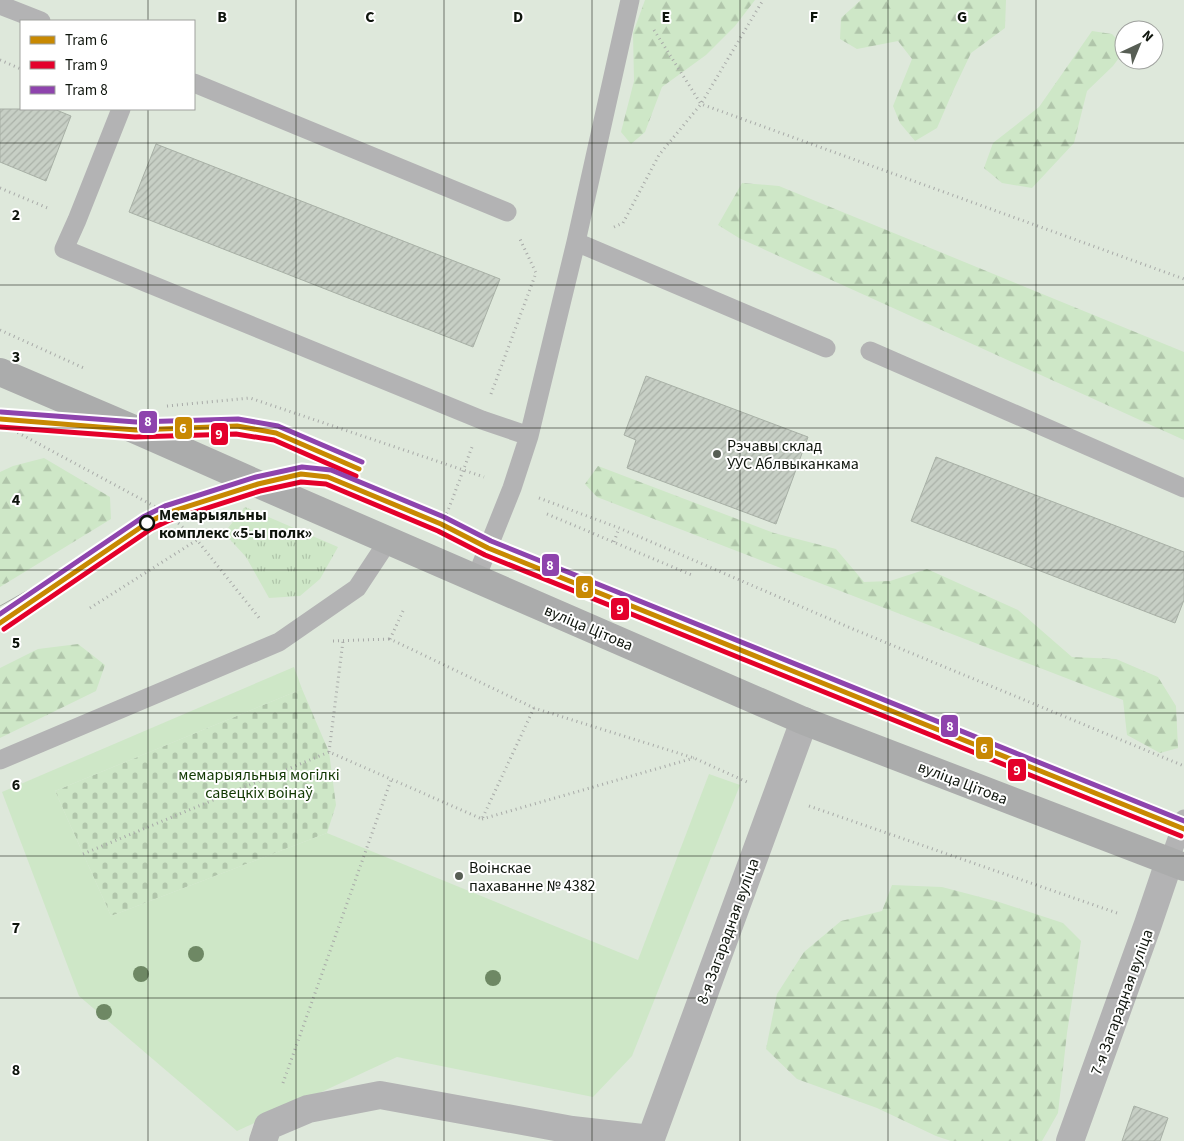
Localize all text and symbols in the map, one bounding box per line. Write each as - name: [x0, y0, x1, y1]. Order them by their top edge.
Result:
- text: B: [217, 6, 227, 28]
- text: C: [365, 6, 375, 28]
- text: D: [513, 6, 523, 28]
- text: E: [662, 6, 670, 28]
- text: F: [810, 6, 818, 28]
- text: G: [957, 6, 967, 28]
- legend: [20, 20, 195, 110]
- north arrow: [1114, 20, 1164, 70]
- text: N: [1137, 26, 1158, 47]
- text: Tram 6: [65, 30, 108, 51]
- text: Tram 9: [65, 55, 108, 76]
- text: Tram 8: [65, 80, 108, 101]
- text: 2: [12, 204, 20, 226]
- text: 3: [12, 346, 20, 368]
- line badge: 8: [138, 410, 158, 434]
- text: 8: [144, 412, 152, 432]
- line badge: 6: [174, 416, 193, 440]
- text: 6: [179, 419, 187, 439]
- line badge: 9: [210, 422, 229, 446]
- text: 9: [215, 425, 223, 445]
- place label: Рэчавы склад УУС Аблвыканкама: [727, 435, 859, 475]
- marker: Рэчавы склад УУС Аблвыканкама: [711, 448, 723, 460]
- text: 4: [12, 489, 21, 511]
- place label: Мемарыяльны комплекс «5-ы полк»: [159, 504, 312, 544]
- marker: Мемарыяльны комплекс «5-ы полк»: [139, 515, 155, 531]
- line badge: 8: [541, 553, 560, 577]
- text: 8: [546, 556, 554, 576]
- line badge: 6: [575, 575, 594, 599]
- text: 6: [581, 578, 589, 598]
- line badge: 9: [610, 597, 630, 621]
- street label: вуліца Цітова: [541, 599, 636, 656]
- text: 9: [616, 600, 624, 620]
- text: 5: [12, 632, 20, 654]
- line badge: 8: [940, 714, 959, 738]
- text: 8: [946, 717, 954, 737]
- line badge: 6: [975, 736, 994, 760]
- text: 6: [980, 739, 988, 759]
- street label: вуліца Цітова: [915, 756, 1011, 810]
- line badge: 9: [1007, 758, 1027, 782]
- text: 9: [1013, 761, 1021, 781]
- park label: мемарыяльныя могілкі савецкіх воінаў: [178, 764, 340, 804]
- text: 6: [12, 774, 20, 796]
- street label: 8-я Загарадная вуліца: [691, 855, 765, 1007]
- place label: Воінскае пахаванне № 4382: [469, 857, 596, 897]
- marker: Воінскае пахаванне № 4382: [453, 870, 465, 882]
- text: 7: [12, 917, 20, 939]
- street label: 7-я Загарадная вуліца: [1085, 926, 1159, 1078]
- text: 8: [12, 1059, 20, 1081]

